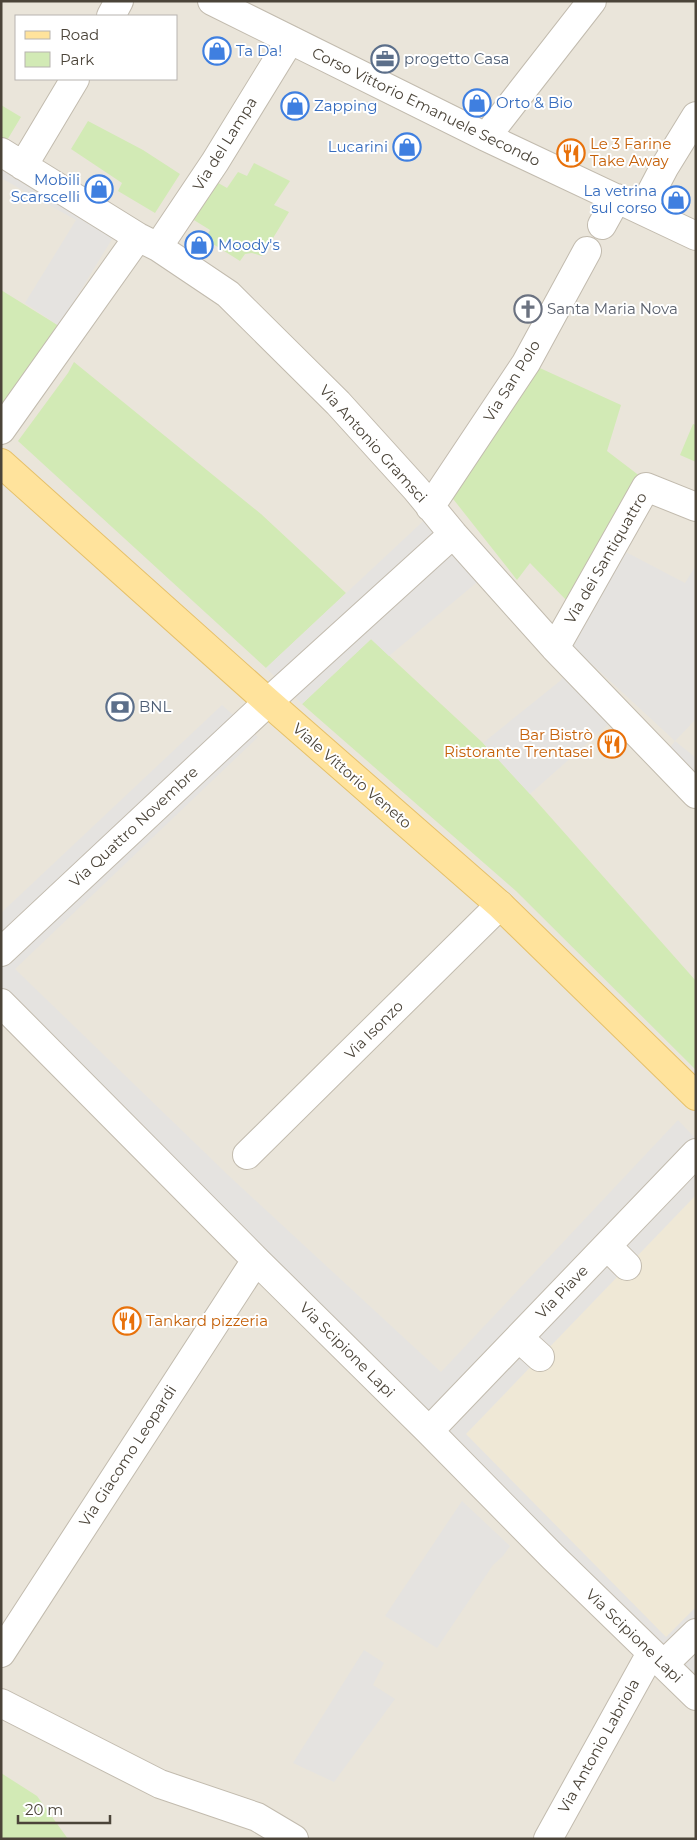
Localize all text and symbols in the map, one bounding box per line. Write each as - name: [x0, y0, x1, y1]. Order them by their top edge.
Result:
- legend: [15, 15, 178, 80]
- text: Road: [60, 25, 99, 44]
- shop icon: Ta Da!: [202, 36, 232, 66]
- place label: Ta Da!: [236, 41, 282, 60]
- street label: Corso Vittorio Emanuele Secondo: [309, 43, 543, 170]
- office icon: progetto Casa: [370, 44, 400, 74]
- place label: progetto Casa: [404, 49, 509, 68]
- text: Park: [60, 50, 94, 69]
- shop icon: Orto & Bio: [462, 88, 492, 118]
- shop icon: Zapping: [280, 91, 310, 121]
- street label: Via del Lampa: [188, 93, 261, 194]
- place label: Orto & Bio: [496, 93, 573, 112]
- place label: Zapping: [314, 96, 377, 115]
- shop icon: Lucarini: [392, 132, 422, 162]
- place label: Le 3 Farine Take Away: [590, 134, 671, 170]
- place label: Lucarini: [328, 137, 388, 156]
- restaurant icon: Le 3 Farine Take Away: [556, 138, 586, 168]
- place label: Mobili Scarscelli: [11, 170, 80, 206]
- shop icon: Mobili Scarscelli: [84, 174, 114, 204]
- place label: La vetrina sul corso: [583, 181, 657, 217]
- shop icon: La vetrina sul corso: [661, 185, 691, 215]
- shop icon: Moody's: [184, 230, 214, 260]
- place label: Moody's: [218, 235, 280, 254]
- church icon: Santa Maria Nova: [513, 294, 543, 324]
- place label: Santa Maria Nova: [547, 299, 678, 318]
- street label: Via San Polo: [479, 336, 544, 425]
- street label: Via Antonio Gramsci: [315, 381, 431, 507]
- street label: Via dei Santiquattro: [560, 489, 651, 627]
- bank icon: BNL: [105, 692, 135, 722]
- place label: BNL: [139, 697, 172, 716]
- street label: Viale Vittorio Veneto: [289, 719, 416, 833]
- place label: Bar Bistrò Ristorante Trentasei: [444, 725, 593, 761]
- restaurant icon: Bar Bistrò Ristorante Trentasei: [597, 729, 627, 759]
- street label: Via Quattro Novembre: [65, 762, 202, 891]
- street label: Via Isonzo: [340, 996, 407, 1063]
- street label: Via Piave: [531, 1261, 592, 1323]
- street label: Via Scipione Lapi: [296, 1298, 399, 1401]
- restaurant icon: Tankard pizzeria: [112, 1306, 142, 1336]
- place label: Tankard pizzeria: [146, 1311, 268, 1330]
- street label: Via Giacomo Leopardi: [75, 1382, 180, 1530]
- street label: Via Scipione Lapi: [582, 1585, 687, 1687]
- street label: Via Antonio Labriola: [554, 1675, 643, 1816]
- scale bar: [18, 1792, 110, 1824]
- text: 20 m: [25, 1800, 63, 1819]

